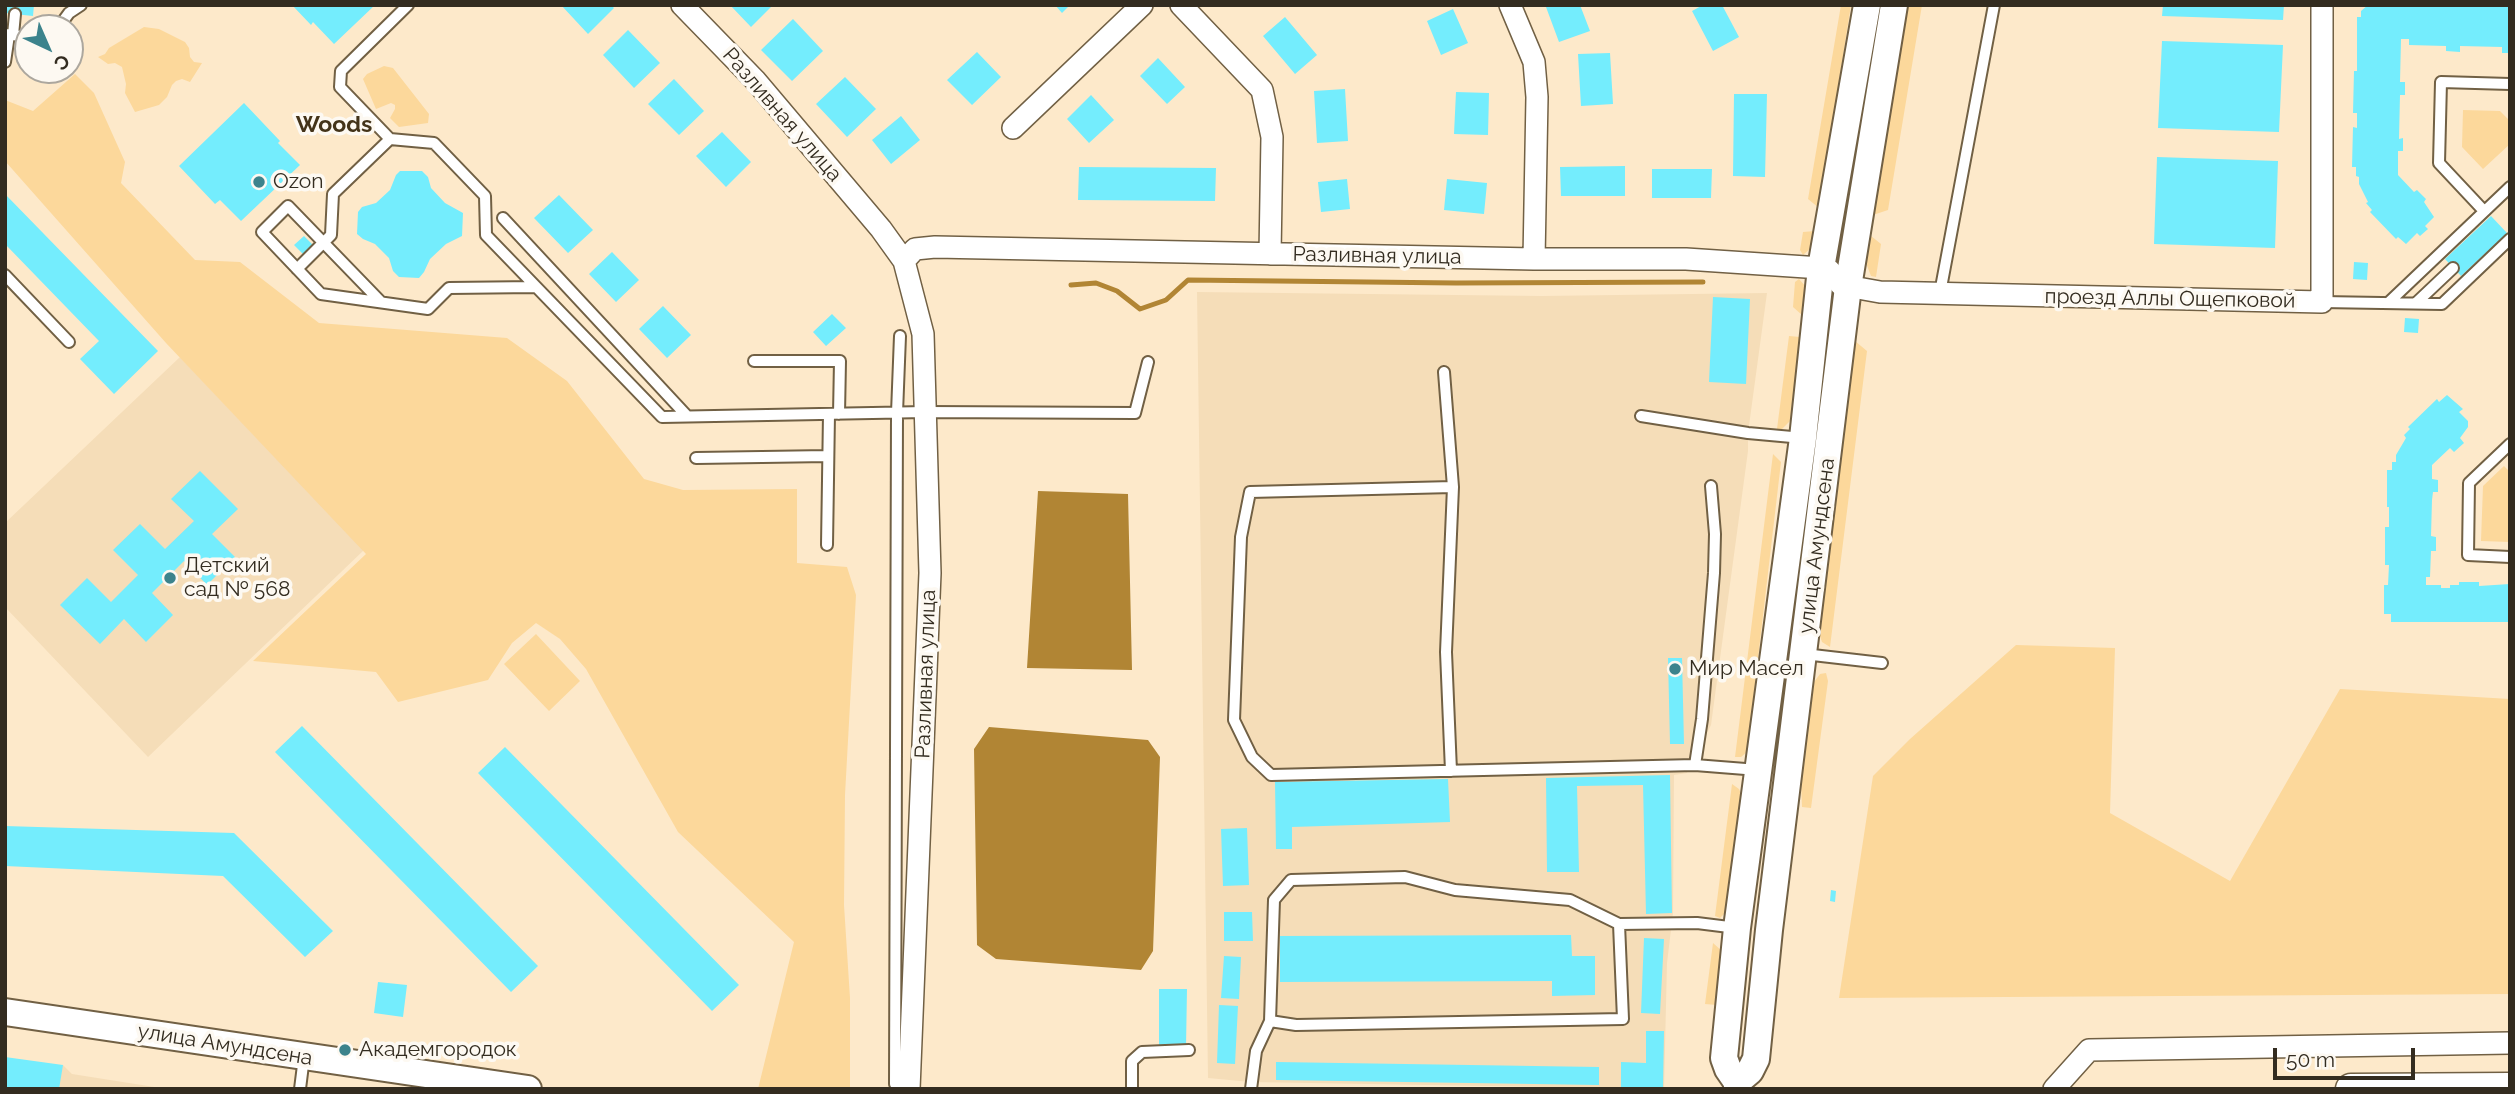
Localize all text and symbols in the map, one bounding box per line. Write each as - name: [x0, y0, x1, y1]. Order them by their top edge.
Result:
- north arrow: [14, 14, 84, 84]
- street label: Разливная улица: [717, 43, 847, 187]
- text: С: [50, 50, 75, 75]
- district label: Woods: [296, 111, 372, 139]
- place label: Ozon: [273, 169, 324, 195]
- marker: Ozon: [251, 174, 267, 190]
- street label: Разливная улица: [1292, 242, 1462, 270]
- street label: проезд Аллы Ощепковой: [2044, 284, 2296, 314]
- street label: улица Амундсена: [1794, 457, 1840, 635]
- place label: Детский сад № 568: [184, 553, 290, 603]
- marker: Детский сад № 568: [162, 570, 178, 586]
- street label: Разливная улица: [910, 589, 942, 759]
- place label: Мир Масел: [1689, 656, 1804, 682]
- marker: Мир Масел: [1667, 661, 1683, 677]
- street label: улица Амундсена: [136, 1019, 314, 1071]
- scale bar: [2277, 1034, 2419, 1078]
- place label: Академгородок: [359, 1037, 517, 1063]
- marker: Академгородок: [337, 1042, 353, 1058]
- text: 50 m: [2286, 1047, 2335, 1072]

